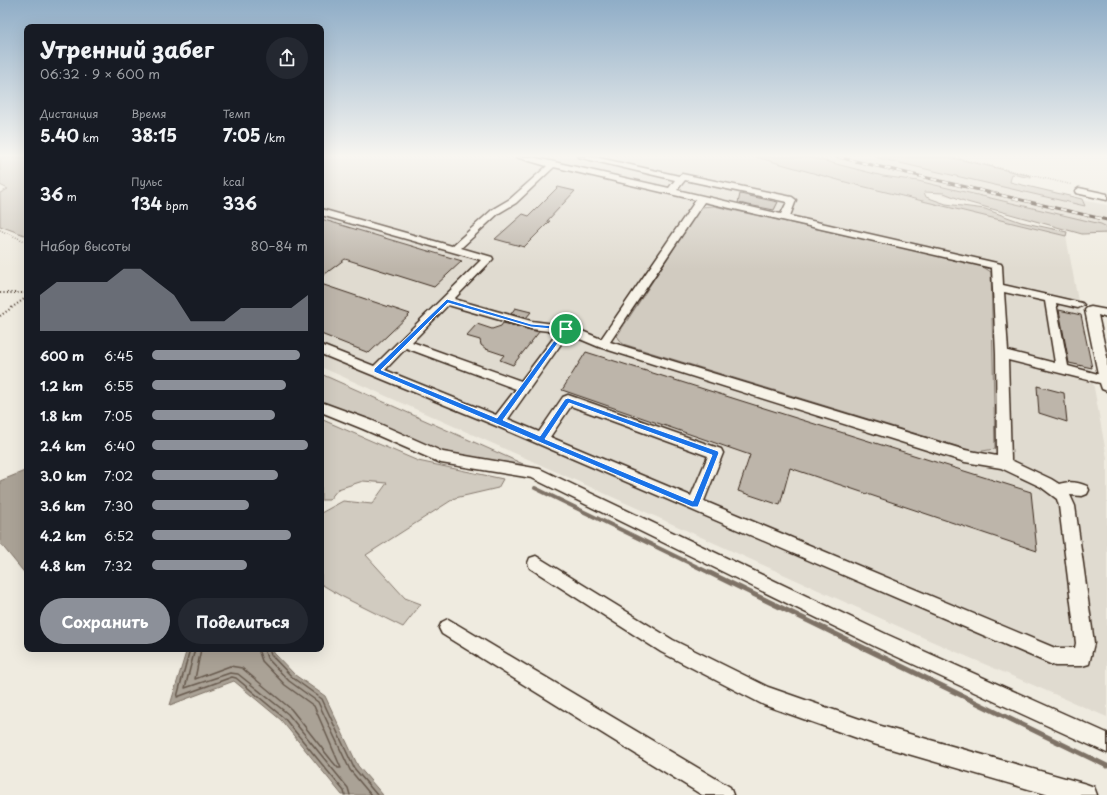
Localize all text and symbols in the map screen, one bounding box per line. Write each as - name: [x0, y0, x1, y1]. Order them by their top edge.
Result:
- text: Утренний забег: [40, 32, 214, 65]
- button: share: [266, 37, 308, 79]
- text: 06:32 · 9 × 600 m: [40, 64, 160, 83]
- text: Дистанция: [40, 105, 98, 122]
- text: Время: [131, 105, 166, 122]
- text: Темп: [223, 105, 250, 122]
- text: 5.40: [40, 122, 79, 148]
- text: 38:15: [131, 122, 177, 148]
- text: 7:05: [223, 122, 261, 148]
- text: km: [79, 129, 99, 146]
- text: /km: [261, 129, 285, 146]
- text: Пульс: [131, 173, 162, 190]
- text: kcal: [223, 173, 245, 190]
- text: 36: [40, 181, 63, 207]
- text: m: [63, 188, 77, 205]
- text: 134: [131, 190, 162, 216]
- text: 336: [223, 190, 257, 216]
- text: bpm: [162, 197, 189, 214]
- text: Набор высоты: [40, 236, 131, 255]
- text: 80–84 m: [251, 236, 308, 255]
- pin: [549, 312, 583, 346]
- icon: arrive: [555, 318, 577, 340]
- text: 600 m: [40, 346, 84, 365]
- text: 6:45: [104, 346, 133, 365]
- text: 1.2 km: [40, 376, 83, 395]
- text: 6:55: [104, 376, 134, 395]
- text: 1.8 km: [40, 406, 82, 425]
- text: 7:05: [104, 406, 133, 425]
- text: 2.4 km: [40, 436, 86, 455]
- text: 6:40: [104, 436, 135, 455]
- text: 3.0 km: [40, 466, 87, 485]
- text: 7:02: [104, 466, 133, 485]
- text: 3.6 km: [40, 496, 85, 515]
- text: 7:30: [104, 496, 133, 515]
- text: 4.2 km: [40, 526, 86, 545]
- text: 6:52: [104, 526, 134, 545]
- text: 4.8 km: [40, 556, 86, 575]
- text: 7:32: [104, 556, 132, 575]
- button: Сохранить: [40, 598, 170, 644]
- button: Поделиться: [178, 598, 308, 644]

